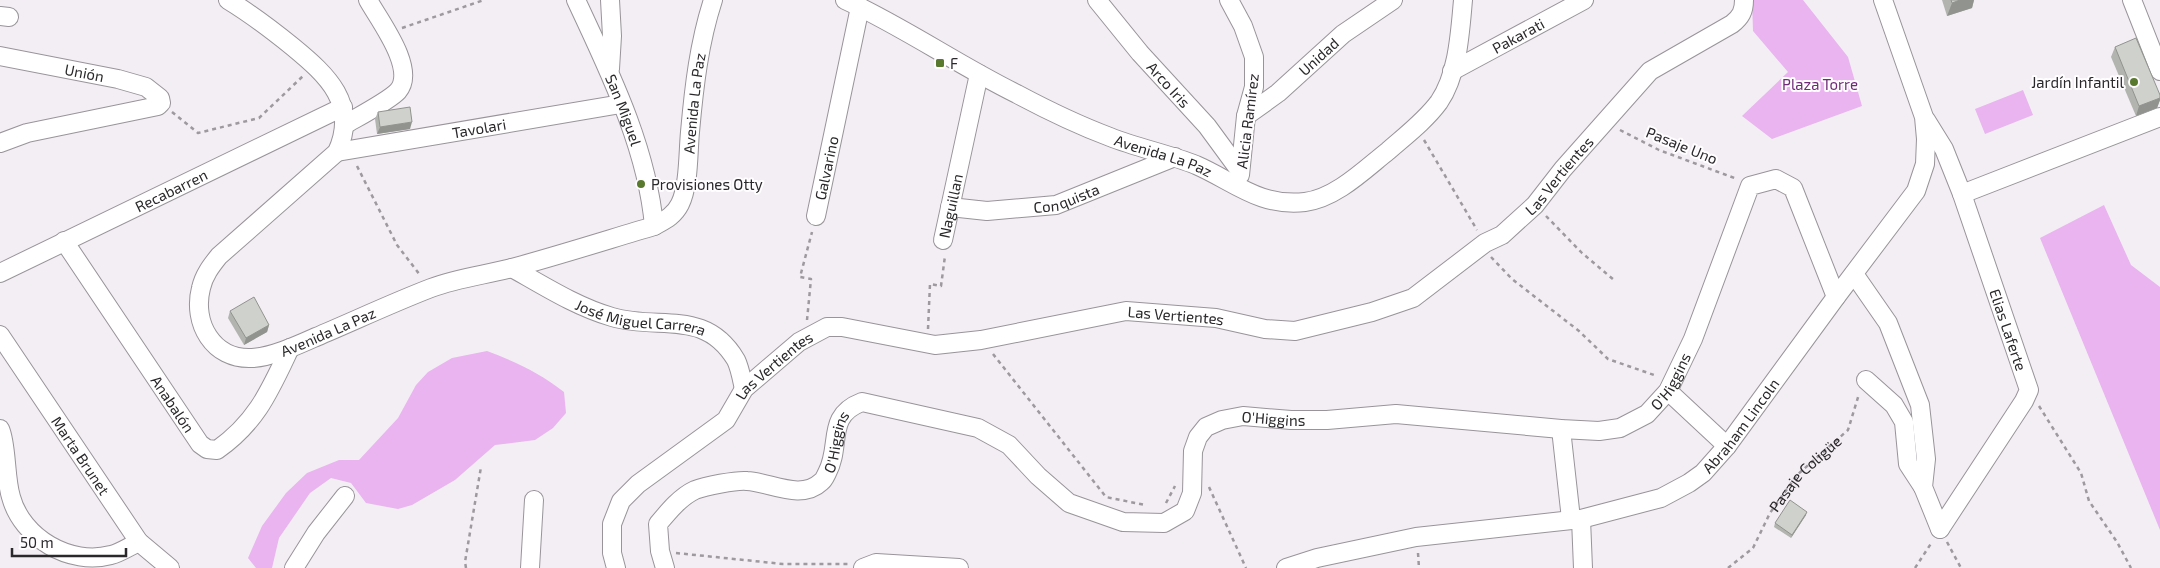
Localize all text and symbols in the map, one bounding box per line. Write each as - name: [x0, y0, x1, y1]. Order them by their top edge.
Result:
- street label: Pakarati: [1489, 14, 1547, 57]
- street label: Unidad: [1295, 34, 1342, 79]
- street label: Avenida La Paz: [680, 51, 709, 154]
- place label: F: [950, 54, 958, 72]
- marker: F: [934, 57, 946, 69]
- street label: Arco Iris: [1143, 58, 1194, 111]
- street label: Unión: [63, 60, 106, 85]
- street label: San Miguel: [602, 71, 646, 148]
- street label: Alicia Ramírez: [1232, 72, 1262, 170]
- place label: Jardín Infantil: [2031, 73, 2125, 91]
- park label: Plaza Torre: [1782, 75, 1858, 93]
- marker: Jardín Infantil: [2128, 76, 2140, 88]
- street label: Tavolari: [451, 115, 507, 141]
- street label: Pasaje Uno: [1643, 123, 1720, 168]
- street label: Avenida La Paz: [1112, 131, 1215, 180]
- street label: Las Vertientes: [1521, 133, 1597, 219]
- street label: Galvarino: [811, 134, 842, 202]
- street label: Recabarren: [132, 165, 210, 215]
- street label: Naguillan: [935, 172, 966, 240]
- place label: Provisiones Otty: [651, 175, 763, 193]
- marker: Provisiones Otty: [635, 178, 647, 190]
- street label: Conquista: [1033, 180, 1102, 216]
- street label: Elias Laferte: [1986, 286, 2031, 373]
- street label: José Miguel Carrera: [573, 295, 709, 339]
- street label: Las Vertientes: [1127, 302, 1226, 329]
- street label: Avenida La Paz: [278, 303, 378, 360]
- street label: Las Vertientes: [731, 327, 816, 402]
- street label: O'Higgins: [1646, 350, 1694, 413]
- street label: Anabalón: [148, 372, 199, 436]
- street label: Abraham Lincoln: [1698, 375, 1783, 477]
- street label: O'Higgins: [819, 407, 853, 476]
- street label: O'Higgins: [1241, 407, 1305, 429]
- street label: Marta Brunet: [48, 413, 114, 498]
- street label: Pasaje Coligüe: [1765, 431, 1845, 515]
- scale bar: [12, 526, 126, 558]
- text: 50 m: [20, 533, 54, 551]

